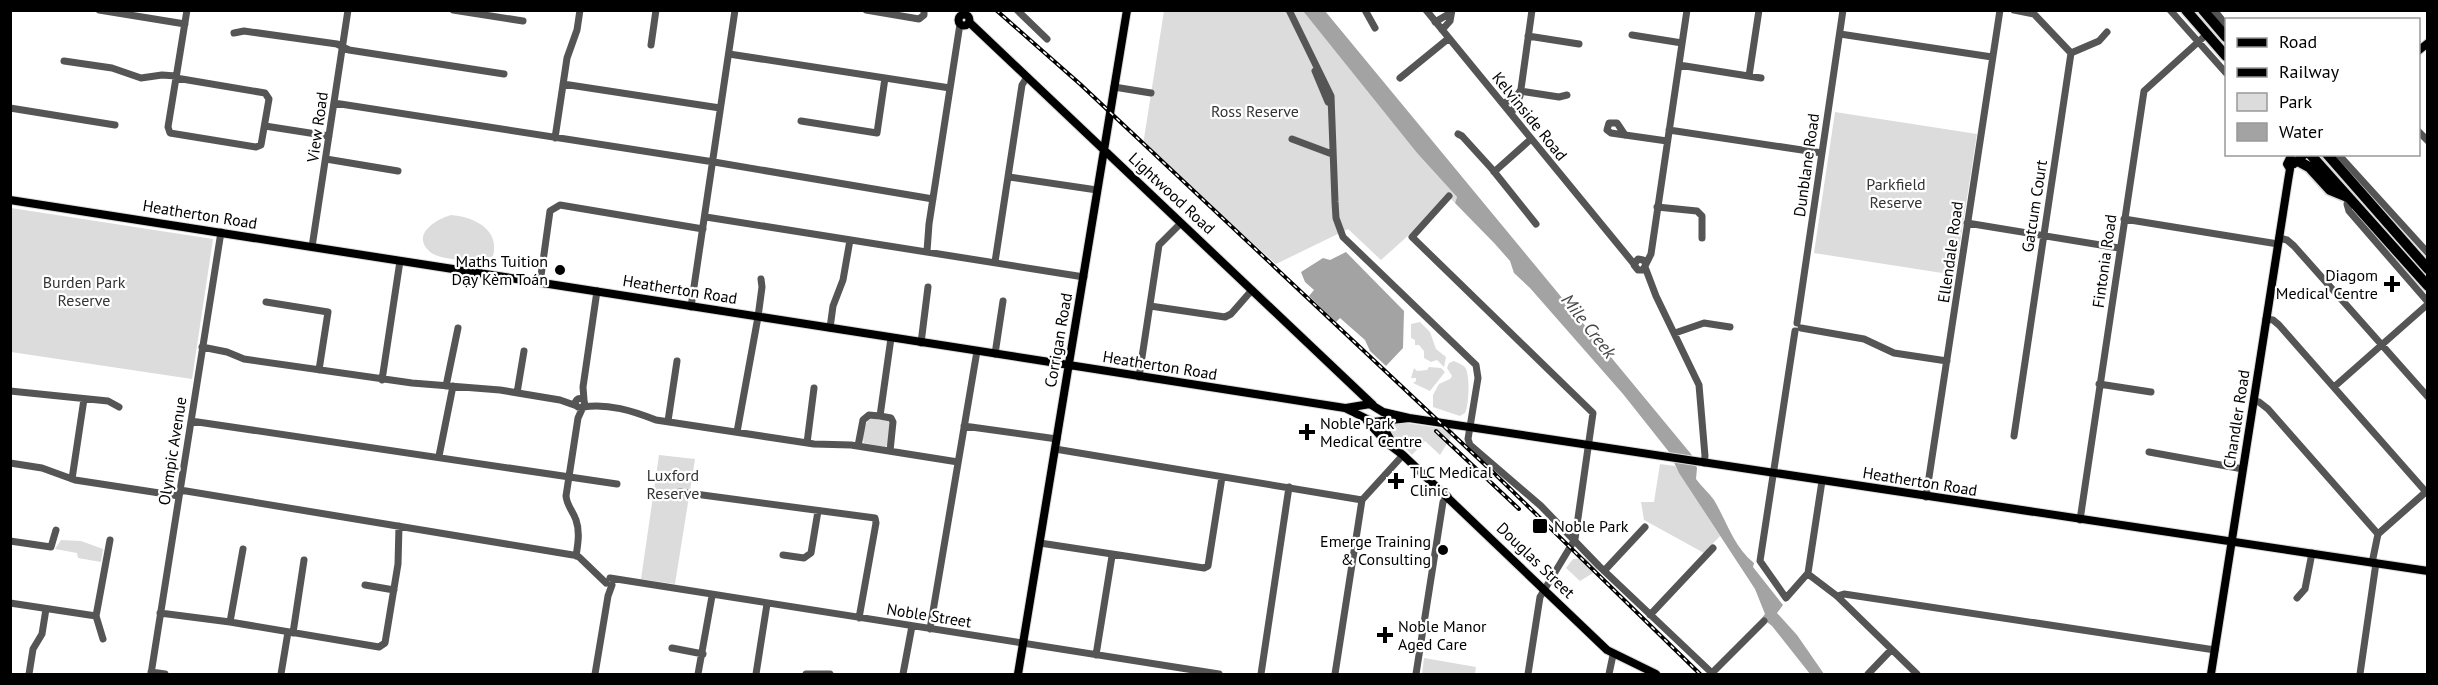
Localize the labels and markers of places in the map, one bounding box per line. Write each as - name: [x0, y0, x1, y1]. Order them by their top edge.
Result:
- place label: Maths Tuition Dạy Kèm Toán: [452, 251, 548, 289]
- marker: Maths Tuition Dạy Kèm Toán: [553, 263, 567, 277]
- place label: Diagom Medical Centre: [2276, 265, 2378, 303]
- marker: Diagom Medical Centre: [2383, 275, 2401, 293]
- place label: Noble Park Medical Centre: [1320, 413, 1422, 451]
- marker: Noble Park Medical Centre: [1298, 423, 1316, 441]
- place label: TLC Medical Clinic: [1410, 462, 1493, 500]
- marker: TLC Medical Clinic: [1387, 472, 1405, 490]
- place label: Noble Park: [1554, 516, 1629, 536]
- marker: Noble Park: [1531, 517, 1549, 535]
- place label: Emerge Training & Consulting: [1320, 531, 1431, 569]
- marker: Emerge Training & Consulting: [1436, 543, 1450, 557]
- place label: Noble Manor Aged Care: [1398, 616, 1487, 654]
- marker: Noble Manor Aged Care: [1376, 626, 1394, 644]

